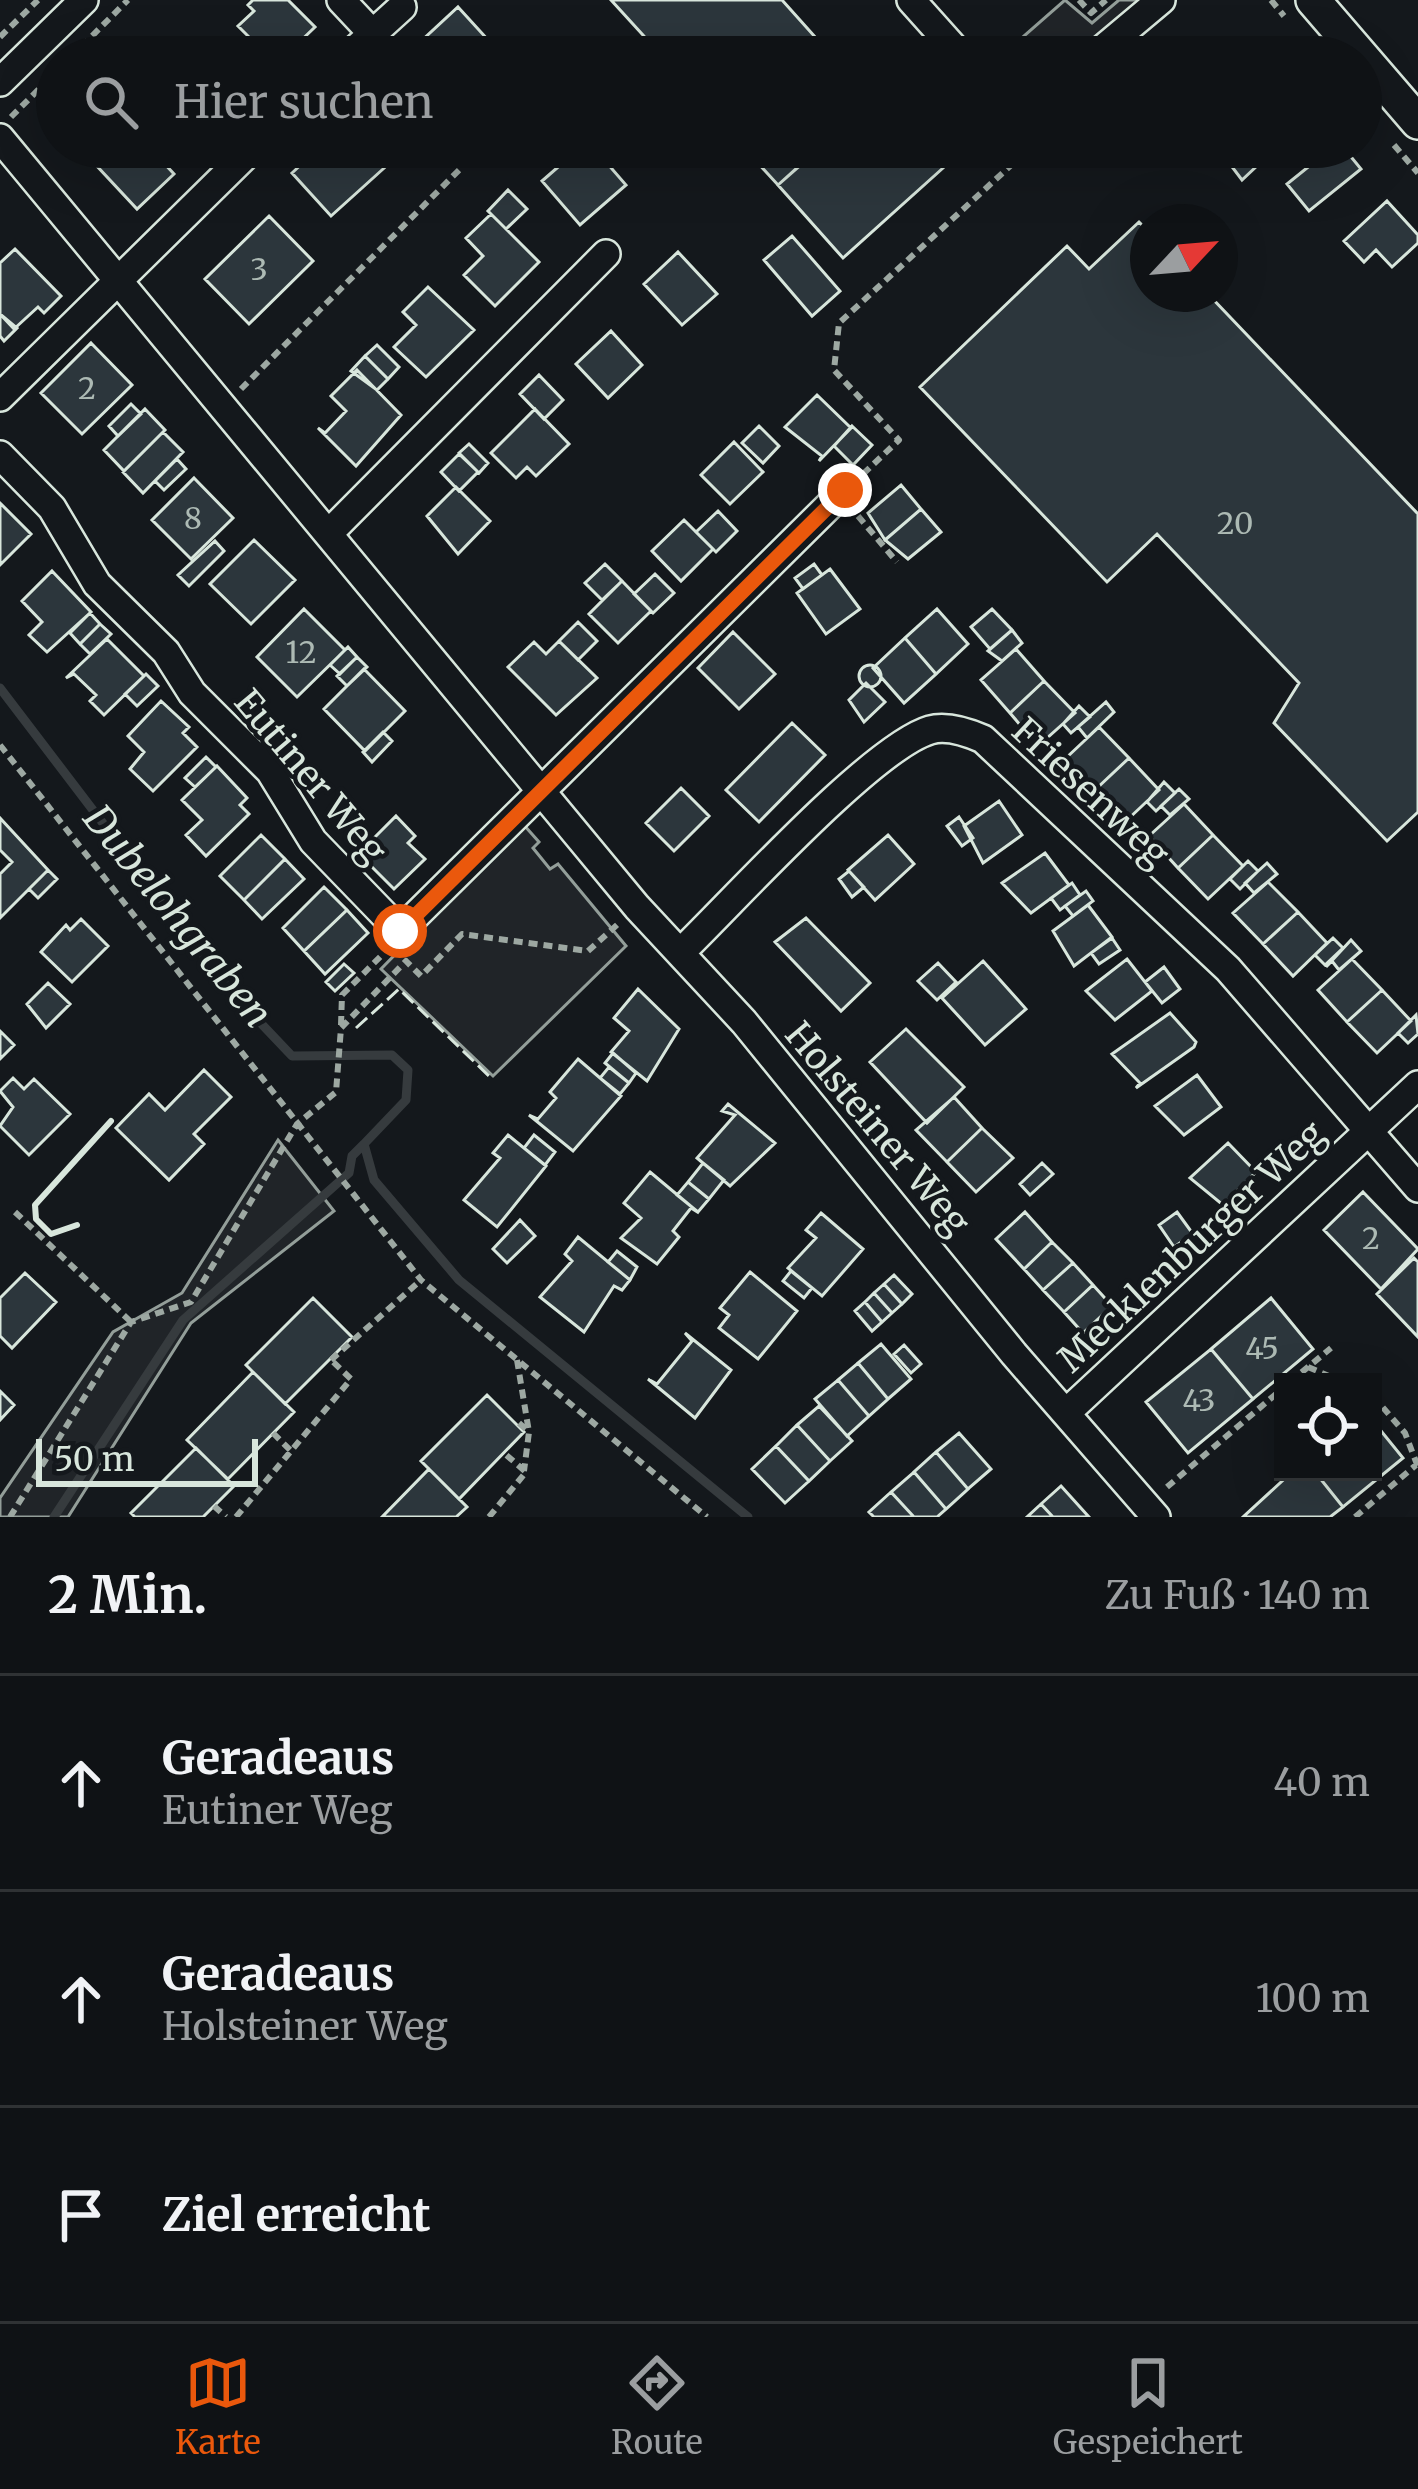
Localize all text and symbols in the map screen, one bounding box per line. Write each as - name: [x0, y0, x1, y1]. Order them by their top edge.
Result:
- search box: [36, 36, 1382, 168]
- icon: search: [78, 69, 144, 135]
- text: Hier suchen: [174, 74, 433, 130]
- north arrow: [1130, 204, 1238, 312]
- house number: 3: [250, 250, 268, 288]
- house number: 2: [78, 369, 96, 407]
- route end: [818, 463, 872, 517]
- house number: 8: [184, 499, 202, 537]
- house number: 20: [1217, 504, 1253, 542]
- house number: 12: [285, 633, 317, 671]
- street label: Eutiner Weg: [225, 680, 396, 873]
- street label: Friesenweg: [1003, 708, 1179, 877]
- water label: Dubelohgraben: [72, 794, 282, 1037]
- route start: [373, 904, 427, 958]
- street label: Holsteiner Weg: [776, 1013, 980, 1244]
- street label: Mecklenburger Weg: [1049, 1111, 1334, 1382]
- house number: 2: [1362, 1219, 1380, 1257]
- house number: 45: [1245, 1329, 1279, 1367]
- map controls: [1274, 1373, 1382, 1481]
- button: locate: [1274, 1373, 1382, 1481]
- house number: 43: [1182, 1381, 1216, 1419]
- scale bar: [36, 1433, 258, 1486]
- text: 50 m: [54, 1439, 135, 1480]
- text: 2 Min.: [48, 1563, 207, 1627]
- text: Zu Fuß · 140 m: [1105, 1571, 1370, 1620]
- text: Geradeaus: [162, 1730, 394, 1786]
- icon: ahead: [48, 1750, 114, 1816]
- text: 40 m: [1273, 1758, 1370, 1807]
- text: Eutiner Weg: [162, 1786, 393, 1835]
- text: Geradeaus: [162, 1946, 394, 2002]
- icon: ahead: [48, 1966, 114, 2032]
- text: 100 m: [1255, 1974, 1370, 2023]
- text: Holsteiner Weg: [162, 2002, 448, 2051]
- icon: arrive: [48, 2182, 114, 2248]
- text: Ziel erreicht: [162, 2187, 431, 2243]
- tab: Karte: [175, 2350, 261, 2463]
- tab: Route: [611, 2350, 703, 2463]
- tab: Gespeichert: [1053, 2350, 1243, 2463]

